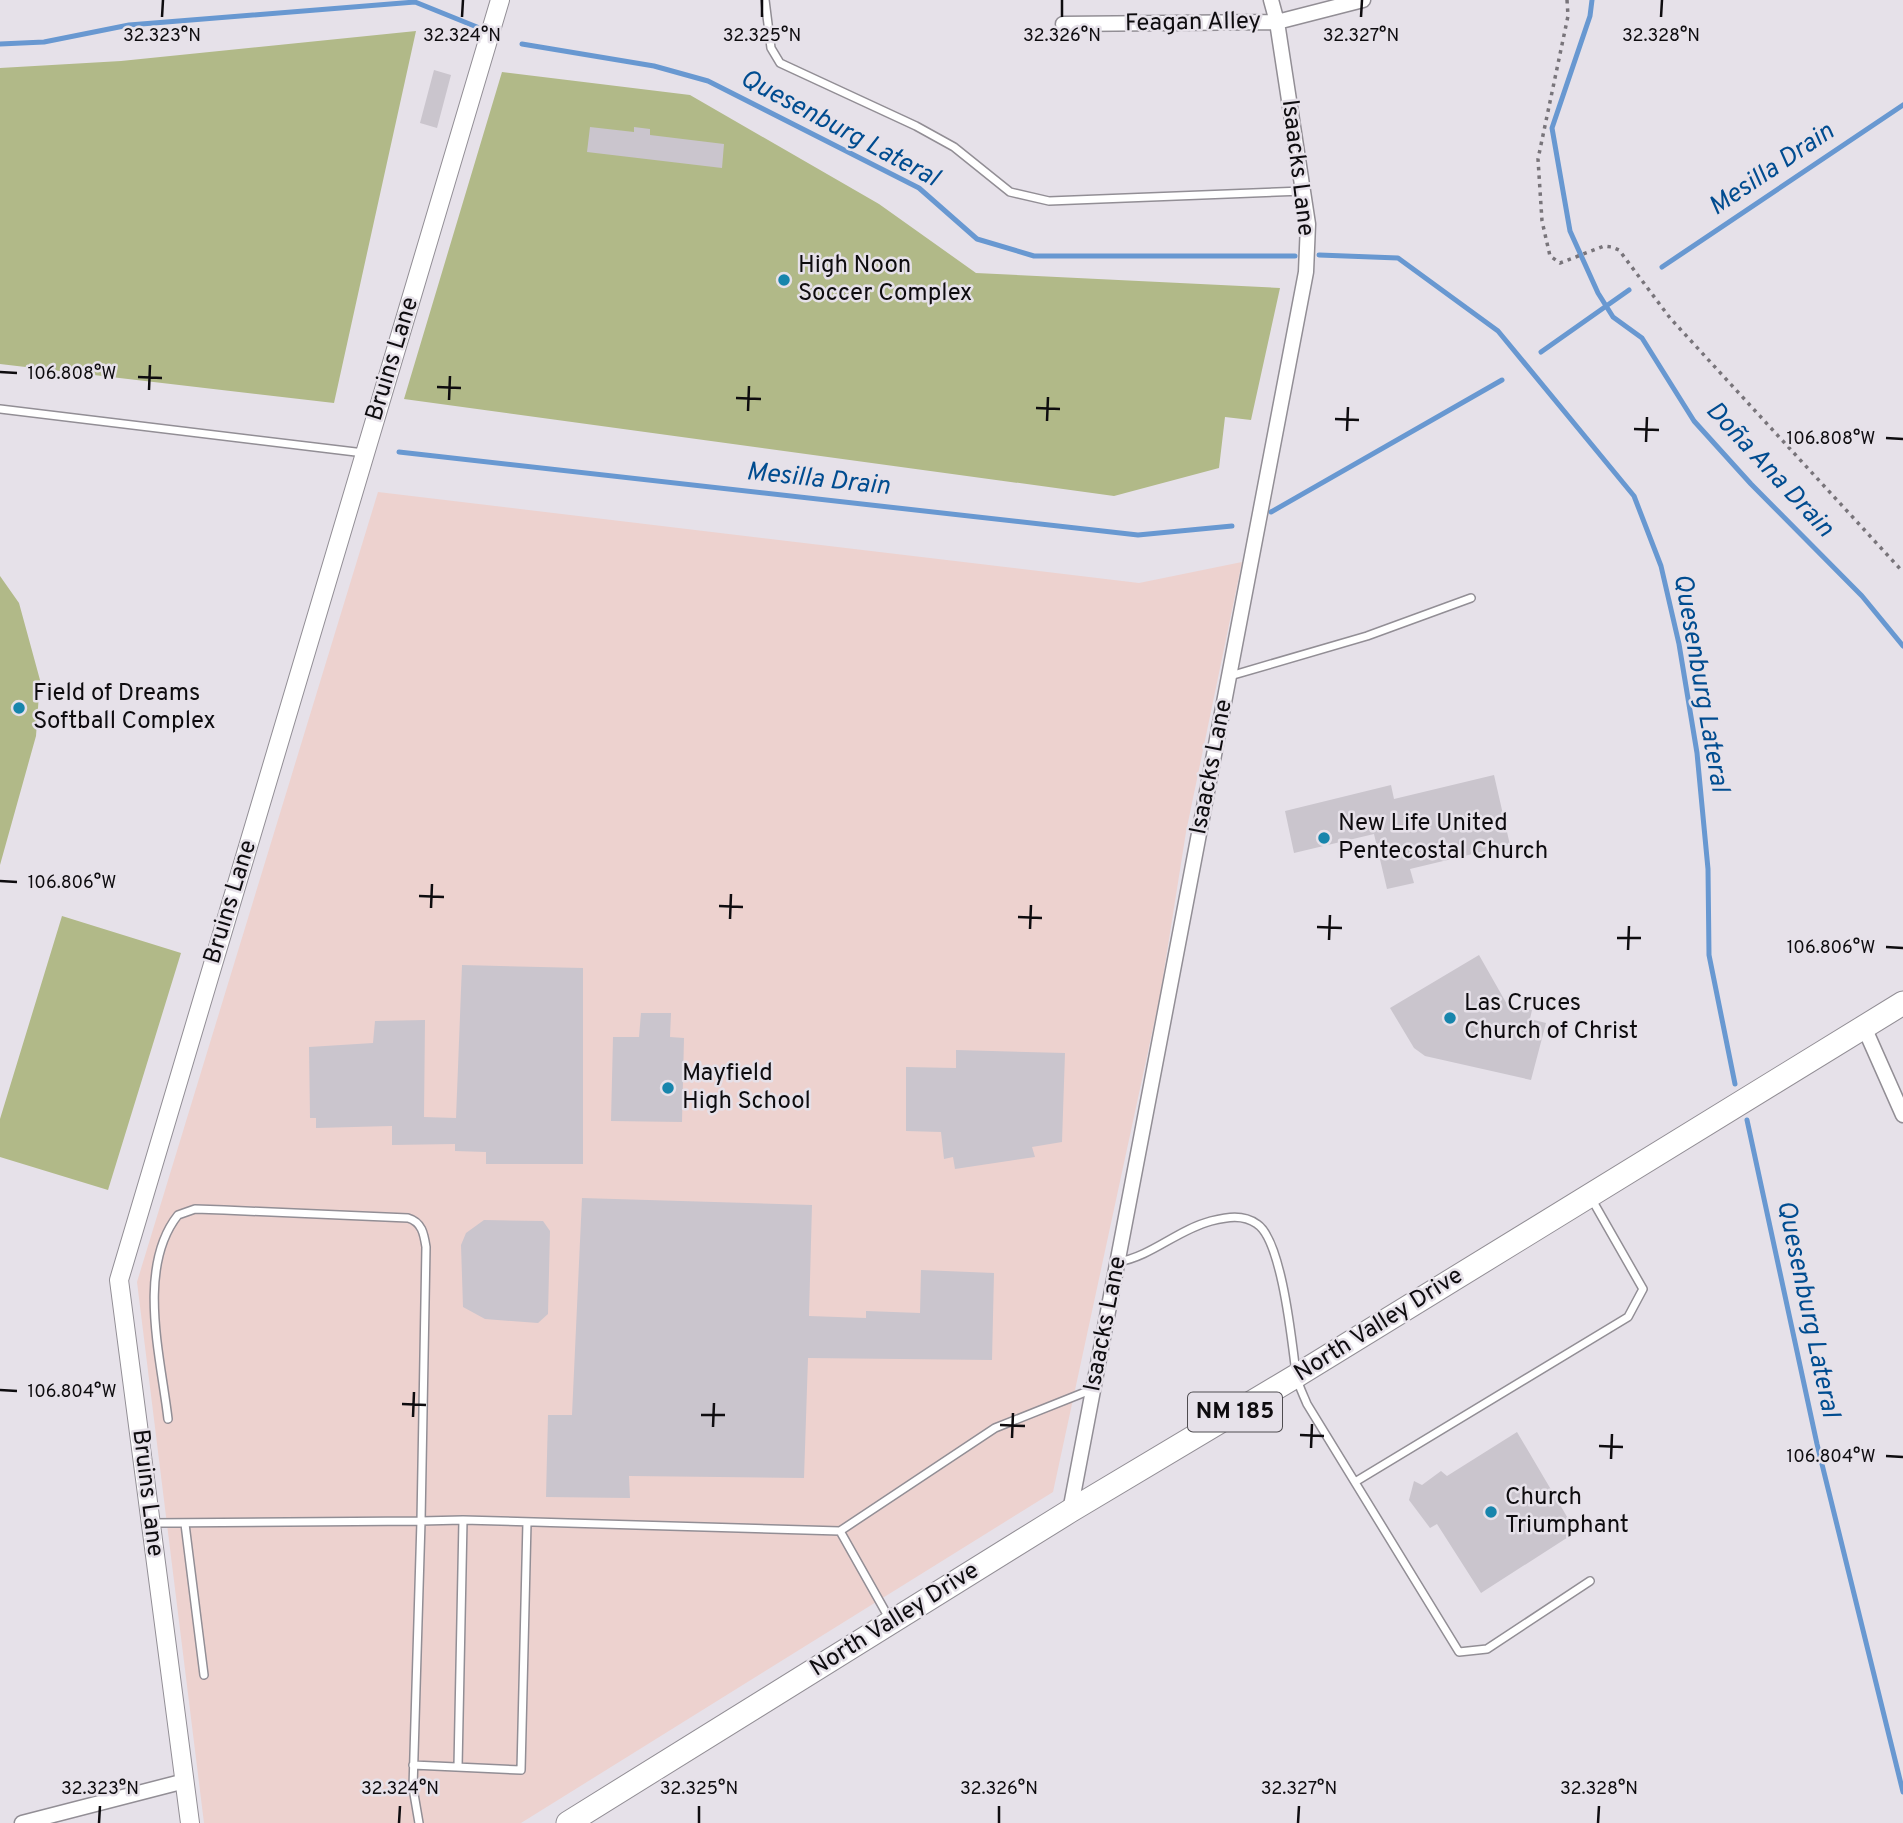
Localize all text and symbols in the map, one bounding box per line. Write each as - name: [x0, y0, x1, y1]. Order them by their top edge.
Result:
- street label: Feagan Alley: [1125, 7, 1261, 39]
- text: 32.323°N: [123, 25, 201, 48]
- text: 32.324°N: [423, 25, 501, 48]
- text: 32.325°N: [723, 25, 801, 48]
- text: 32.326°N: [1023, 25, 1101, 48]
- text: 32.327°N: [1323, 25, 1399, 48]
- text: 32.328°N: [1622, 25, 1700, 48]
- water label: Quesenburg Lateral: [734, 63, 945, 196]
- street label: Isaacks Lane: [1274, 98, 1320, 238]
- water label: Mesilla Drain: [1703, 116, 1841, 224]
- place label: High Noon Soccer Complex: [798, 251, 972, 309]
- marker: High Noon Soccer Complex: [776, 272, 792, 288]
- street label: Bruins Lane: [360, 293, 426, 425]
- text: 106.808°W: [28, 363, 116, 386]
- water label: Doña Ana Drain: [1698, 395, 1840, 545]
- text: 106.808°W: [1787, 428, 1875, 451]
- water label: Mesilla Drain: [744, 456, 892, 504]
- water label: Quesenburg Lateral: [1665, 571, 1736, 796]
- place label: Field of Dreams Softball Complex: [33, 679, 216, 737]
- street label: Isaacks Lane: [1184, 697, 1240, 837]
- marker: Field of Dreams Softball Complex: [11, 700, 27, 716]
- place label: New Life United Pentecostal Church: [1338, 809, 1548, 867]
- marker: New Life United Pentecostal Church: [1316, 830, 1332, 846]
- street label: Bruins Lane: [198, 836, 264, 968]
- text: 106.806°W: [28, 872, 116, 895]
- text: 106.806°W: [1787, 937, 1875, 960]
- place label: Las Cruces Church of Christ: [1464, 989, 1638, 1047]
- marker: Las Cruces Church of Christ: [1442, 1010, 1458, 1026]
- place label: Mayfield High School: [682, 1059, 811, 1117]
- marker: Mayfield High School: [660, 1080, 676, 1096]
- water label: Quesenburg Lateral: [1768, 1198, 1846, 1422]
- street label: Isaacks Lane: [1078, 1254, 1134, 1394]
- street label: North Valley Drive: [1289, 1261, 1469, 1389]
- text: 106.804°W: [27, 1381, 117, 1404]
- road number: NM 185: [1188, 1392, 1282, 1432]
- street label: Bruins Lane: [124, 1428, 170, 1558]
- text: 106.804°W: [1786, 1446, 1876, 1469]
- place label: Church Triumphant: [1505, 1483, 1629, 1541]
- marker: Church Triumphant: [1483, 1504, 1499, 1520]
- street label: North Valley Drive: [805, 1556, 985, 1684]
- text: 32.323°N: [61, 1778, 139, 1801]
- text: 32.324°N: [361, 1778, 439, 1801]
- text: 32.325°N: [660, 1778, 738, 1801]
- text: 32.326°N: [960, 1778, 1038, 1801]
- text: 32.327°N: [1261, 1778, 1337, 1801]
- text: 32.328°N: [1560, 1778, 1638, 1801]

